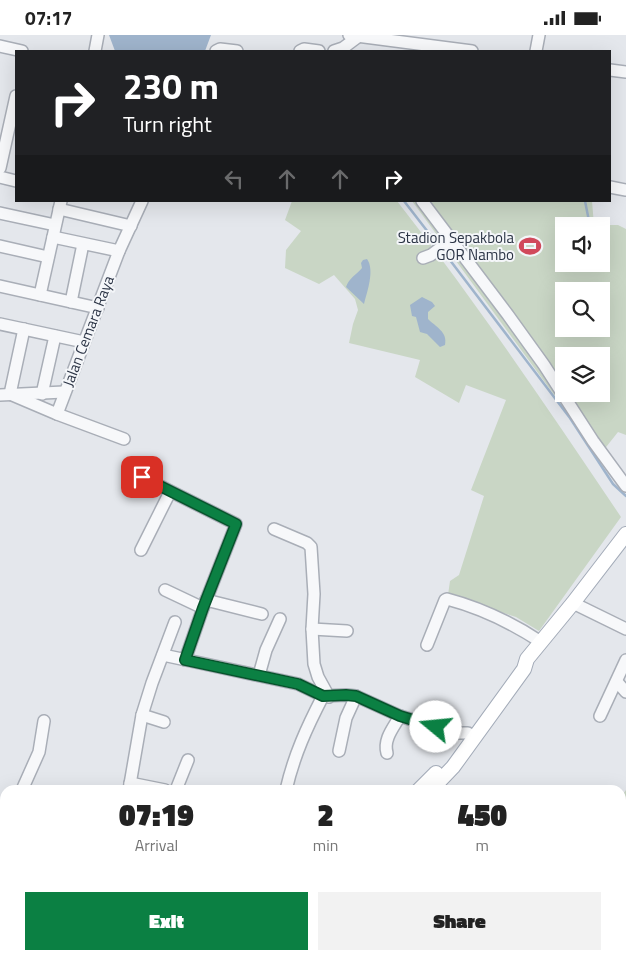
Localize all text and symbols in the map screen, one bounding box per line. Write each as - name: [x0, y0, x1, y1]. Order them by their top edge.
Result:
- text: 07:17: [25, 3, 72, 32]
- text: 230 m: [123, 59, 219, 113]
- icon: right: [40, 70, 105, 135]
- text: Turn right: [123, 107, 212, 141]
- icon: left: [220, 165, 248, 193]
- icon: ahead: [273, 165, 301, 193]
- icon: ahead: [326, 165, 354, 193]
- icon: right: [379, 165, 407, 193]
- map controls: [555, 217, 610, 402]
- button: sound: [555, 217, 610, 272]
- place label: Stadion Sepakbola GOR Nambo: [398, 226, 514, 266]
- sports icon: Stadion Sepakbola GOR Nambo: [517, 233, 543, 259]
- street label: Jalan Cemara Raya: [56, 272, 120, 390]
- button: search: [555, 282, 610, 337]
- button: layers: [555, 347, 610, 402]
- pin: [121, 456, 163, 498]
- icon: arrive: [128, 463, 156, 491]
- position arrow: [409, 700, 461, 752]
- text: 07:19: [119, 792, 194, 838]
- text: 2: [317, 792, 334, 838]
- text: 450: [457, 792, 507, 838]
- text: Arrival: [135, 833, 178, 857]
- text: min: [313, 833, 338, 857]
- text: m: [475, 833, 489, 857]
- button: Exit: [25, 892, 308, 950]
- button: Share: [318, 892, 601, 950]

